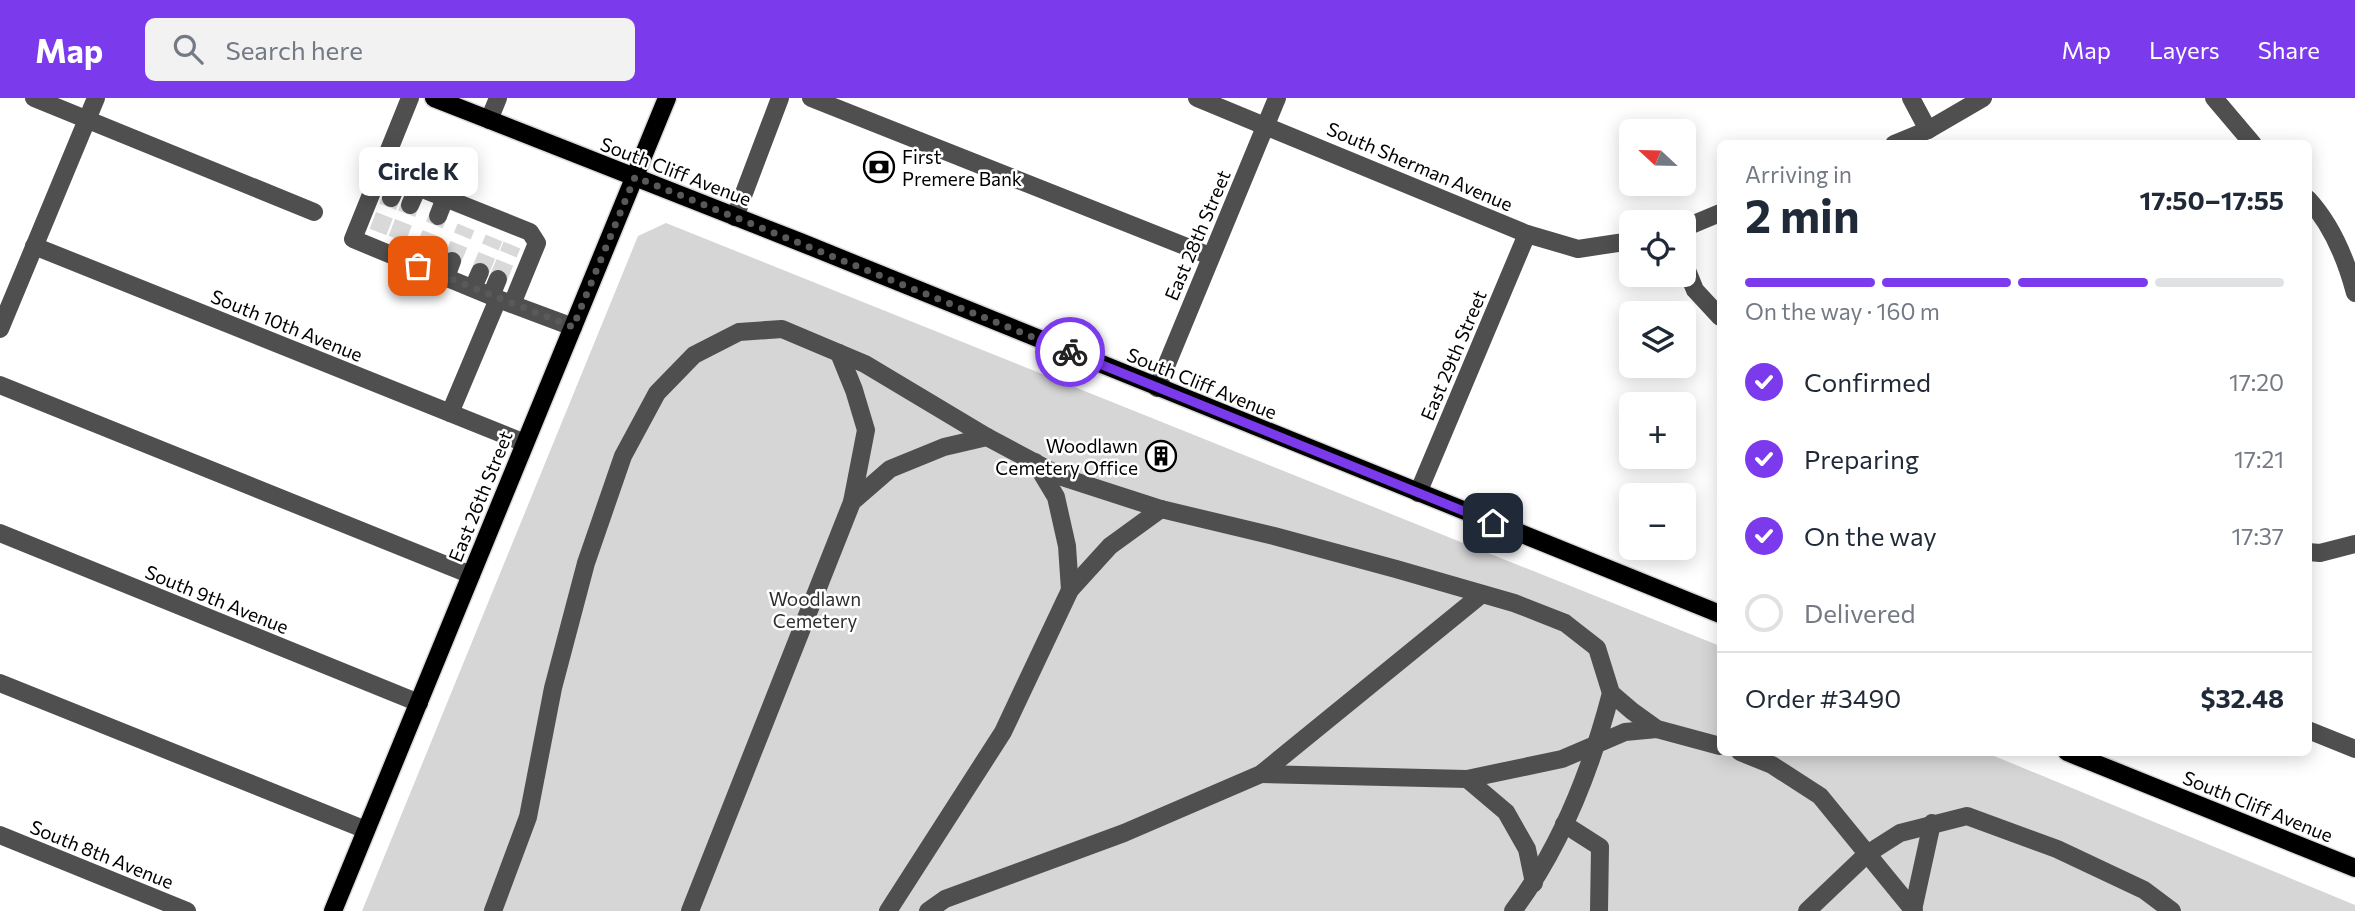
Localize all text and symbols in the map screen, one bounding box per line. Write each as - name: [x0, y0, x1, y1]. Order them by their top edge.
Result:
- search box: [145, 18, 635, 81]
- text: Map: [35, 29, 103, 70]
- icon: search: [169, 30, 207, 68]
- text: Search here: [225, 34, 363, 65]
- text: Map: [2062, 35, 2111, 64]
- text: Layers: [2149, 35, 2220, 64]
- text: Share: [2258, 35, 2320, 64]
- street label: South Sherman Avenue: [1324, 116, 1516, 216]
- north arrow: [1619, 119, 1696, 196]
- map controls: [1619, 119, 1696, 560]
- street label: South Cliff Avenue: [597, 132, 755, 210]
- place label: First Premere Bank: [902, 145, 1022, 190]
- callout: Circle K: [358, 147, 478, 196]
- bank icon: First Premere Bank: [862, 150, 896, 184]
- text: Circle K: [378, 157, 459, 185]
- text: Arriving in: [1745, 160, 1852, 188]
- street label: East 28th Street: [1159, 166, 1235, 304]
- text: 17:50–17:55: [2139, 184, 2284, 215]
- text: 2 min: [1745, 186, 1860, 242]
- button: locate: [1619, 210, 1696, 287]
- pin: [388, 236, 448, 296]
- icon: bag: [399, 247, 437, 285]
- street label: South 10th Avenue: [208, 284, 366, 366]
- street label: East 29th Street: [1415, 286, 1491, 424]
- text: On the way · 160 m: [1745, 297, 1940, 325]
- button: layers: [1619, 301, 1696, 378]
- courier: [1035, 317, 1105, 387]
- icon: bike: [1051, 333, 1089, 371]
- street label: South Cliff Avenue: [1124, 342, 1280, 424]
- icon: check: [1745, 363, 1783, 401]
- text: Confirmed: [1804, 366, 1931, 397]
- text: 17:20: [2229, 368, 2284, 396]
- button: +: [1619, 392, 1696, 469]
- street label: East 26th Street: [443, 427, 517, 565]
- place label: Woodlawn Cemetery Office: [995, 434, 1138, 479]
- building icon: Woodlawn Cemetery Office: [1144, 439, 1178, 473]
- icon: check: [1745, 440, 1783, 478]
- text: Preparing: [1804, 443, 1919, 474]
- text: 17:21: [2234, 445, 2284, 473]
- button: −: [1619, 483, 1696, 560]
- pin: [1463, 493, 1523, 553]
- icon: home: [1474, 504, 1512, 542]
- icon: check: [1745, 517, 1783, 555]
- text: On the way: [1804, 520, 1937, 551]
- text: 17:37: [2231, 522, 2284, 550]
- street label: South 9th Avenue: [142, 560, 292, 638]
- park label: Woodlawn Cemetery: [769, 587, 861, 632]
- text: Delivered: [1804, 597, 1915, 628]
- text: Order #3490: [1745, 682, 1901, 713]
- text: $32.48: [2201, 682, 2284, 713]
- street label: South Cliff Avenue: [2180, 765, 2336, 847]
- street label: South 8th Avenue: [27, 815, 177, 893]

